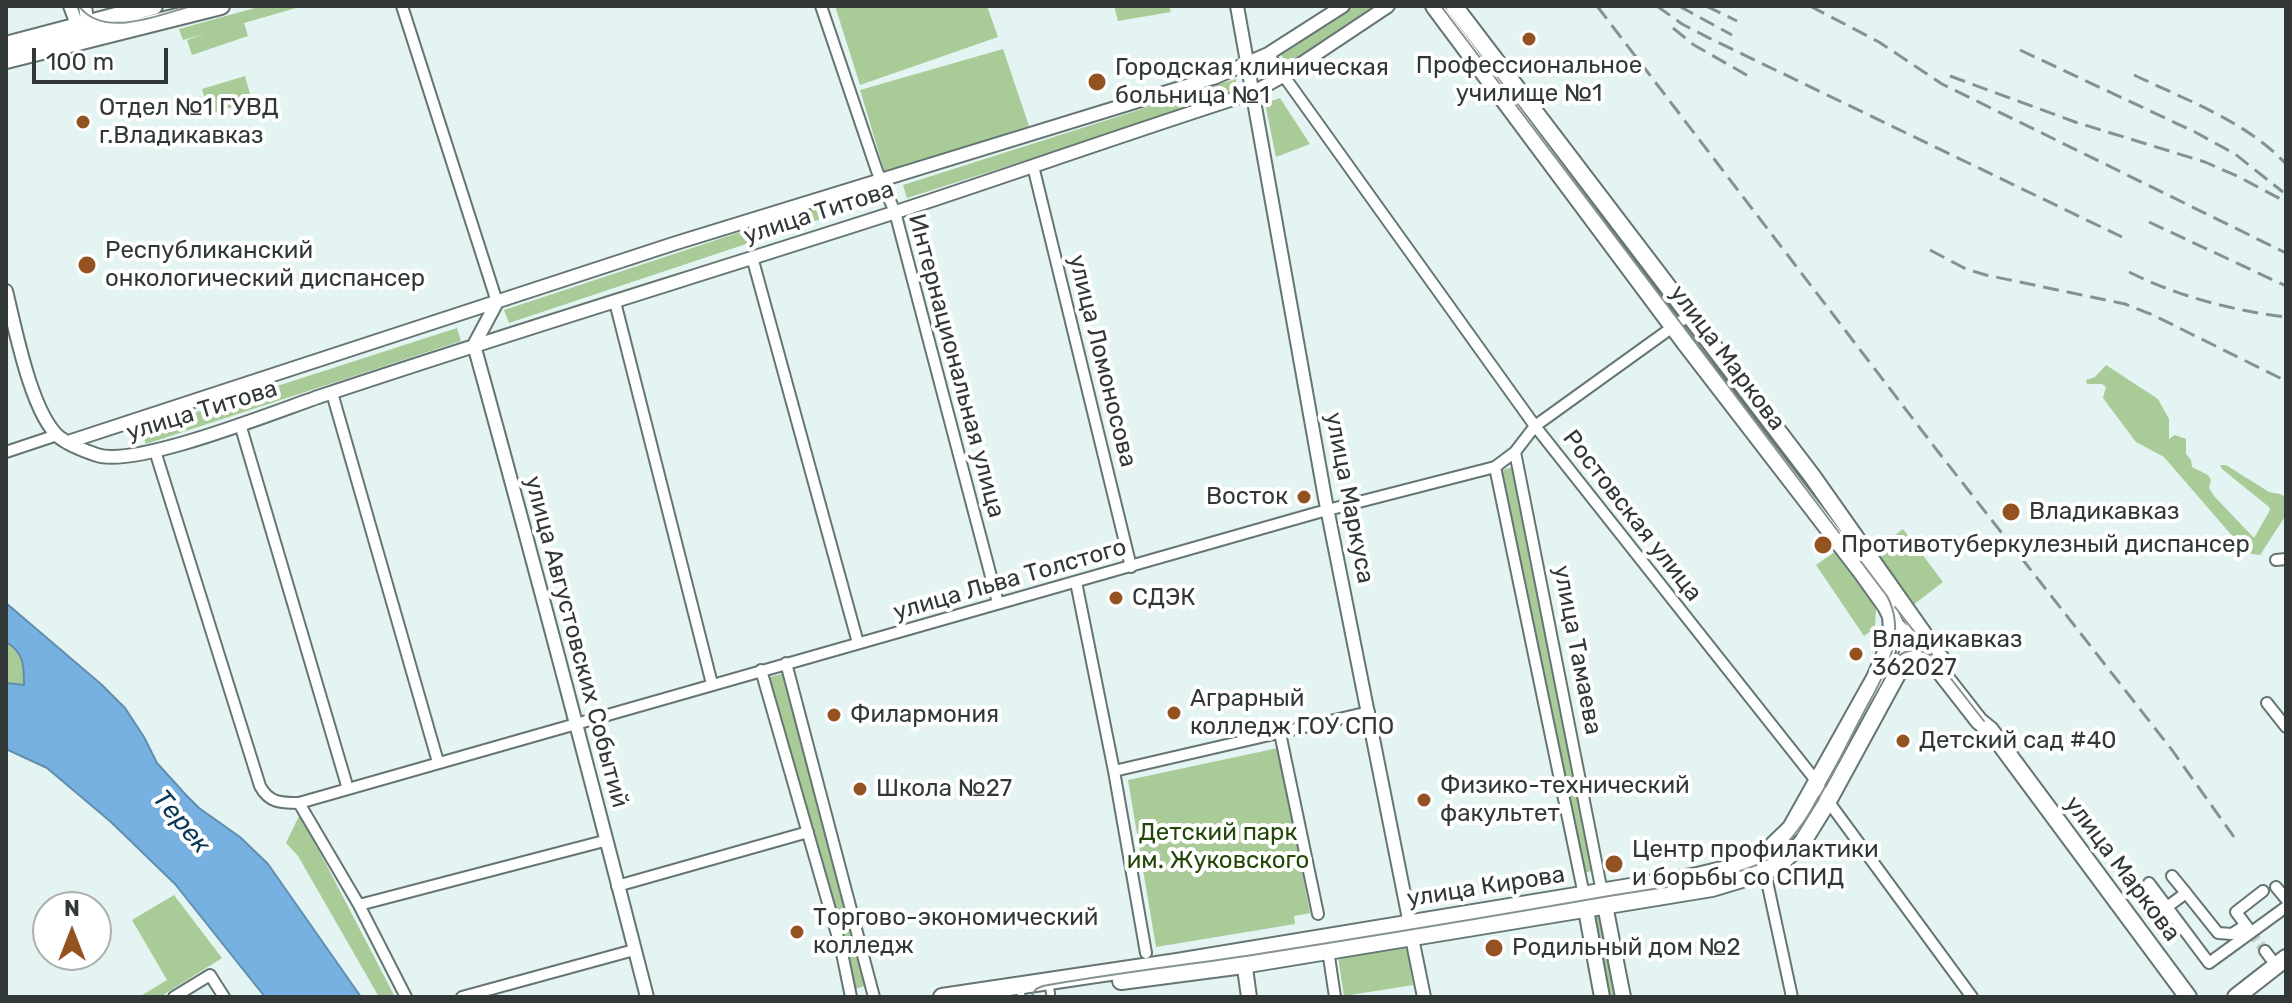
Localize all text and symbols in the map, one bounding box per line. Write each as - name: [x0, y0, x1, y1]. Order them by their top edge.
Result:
- marker: Профессиональное училище №1: [1520, 30, 1538, 48]
- scale bar: [36, 32, 172, 82]
- text: 100 m: [46, 48, 114, 76]
- place label: Профессиональное училище №1: [1416, 52, 1642, 108]
- place label: Городская клиническая больница №1: [1115, 54, 1389, 110]
- marker: Городская клиническая больница №1: [1086, 71, 1108, 93]
- place label: Отдел №1 ГУВД г.Владикавказ: [99, 94, 279, 150]
- marker: Отдел №1 ГУВД г.Владикавказ: [74, 113, 92, 131]
- street label: улица Титова: [740, 175, 898, 251]
- street label: Интернациональная улица: [902, 211, 1010, 521]
- place label: Республиканский онкологический диспансер: [105, 237, 425, 293]
- street label: улица Ломоносова: [1062, 252, 1142, 470]
- marker: Республиканский онкологический диспансер: [76, 254, 98, 276]
- street label: улица Маркова: [1663, 280, 1791, 436]
- street label: улица Титова: [123, 374, 281, 448]
- street label: улица Маркуса: [1318, 410, 1380, 586]
- street label: Ростовская улица: [1556, 425, 1708, 607]
- street label: улица Августовских Событий: [518, 473, 634, 811]
- place label: Восток: [1206, 483, 1288, 511]
- marker: Восток: [1295, 488, 1313, 506]
- place label: Владикавказ: [2029, 498, 2179, 526]
- marker: Владикавказ: [2000, 501, 2022, 523]
- place label: Противотуберкулезный диспансер: [1841, 531, 2250, 559]
- street label: улица Льва Толстого: [890, 533, 1130, 627]
- marker: Противотуберкулезный диспансер: [1812, 534, 1834, 556]
- street label: улица Тамаева: [1546, 563, 1608, 737]
- place label: СДЭК: [1132, 584, 1196, 612]
- marker: СДЭК: [1107, 589, 1125, 607]
- place label: Владикавказ 362027: [1872, 626, 2022, 682]
- marker: Владикавказ 362027: [1847, 645, 1865, 663]
- place label: Аграрный колледж ГОУ СПО: [1190, 685, 1394, 741]
- place label: Филармония: [850, 701, 999, 729]
- marker: Аграрный колледж ГОУ СПО: [1165, 704, 1183, 722]
- marker: Филармония: [825, 706, 843, 724]
- place label: Детский сад #40: [1919, 727, 2117, 755]
- marker: Детский сад #40: [1894, 732, 1912, 750]
- place label: Физико-технический факультет: [1440, 772, 1690, 828]
- place label: Школа №27: [876, 775, 1012, 803]
- marker: Школа №27: [851, 780, 869, 798]
- water label: Терек: [146, 784, 216, 860]
- marker: Физико-технический факультет: [1415, 791, 1433, 809]
- street label: улица Маркова: [2058, 791, 2186, 947]
- park label: Детский парк им. Жуковского: [1127, 819, 1309, 875]
- place label: Центр профилактики и борьбы со СПИД: [1632, 836, 1879, 892]
- marker: Центр профилактики и борьбы со СПИД: [1603, 853, 1625, 875]
- street label: улица Кирова: [1405, 860, 1567, 914]
- north arrow: [32, 891, 112, 971]
- text: N: [64, 895, 80, 922]
- place label: Торгово-экономический колледж: [813, 904, 1098, 960]
- marker: Торгово-экономический колледж: [788, 923, 806, 941]
- place label: Родильный дом №2: [1512, 934, 1741, 962]
- marker: Родильный дом №2: [1483, 937, 1505, 959]

